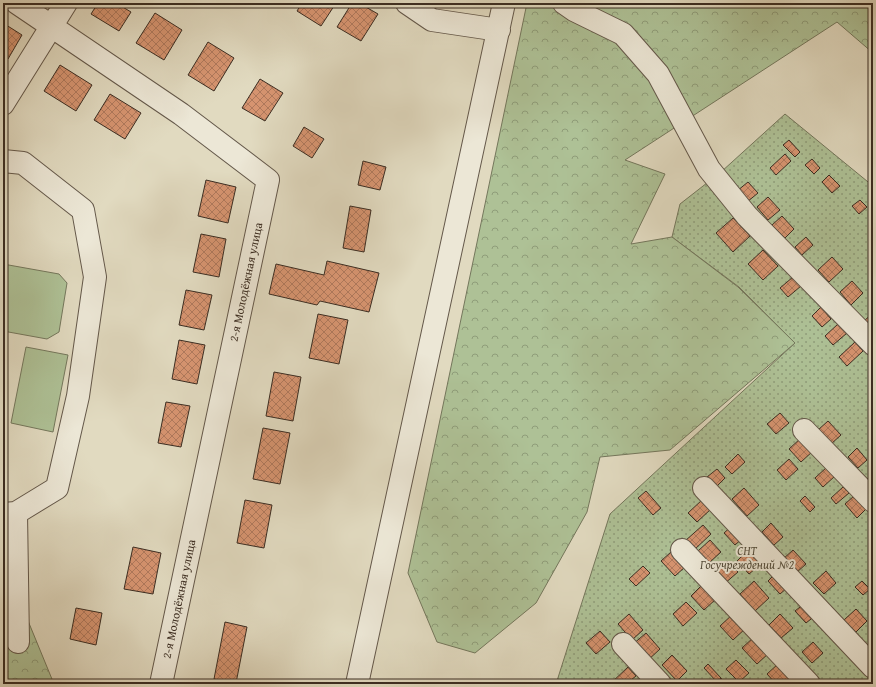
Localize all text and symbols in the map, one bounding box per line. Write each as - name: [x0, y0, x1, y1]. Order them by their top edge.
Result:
- street label: 2-я Молодёжная улица: [225, 220, 267, 343]
- street label: 2-я Молодёжная улица: [158, 537, 200, 660]
- park label: СНТ Госучреждений №2: [699, 542, 794, 573]

